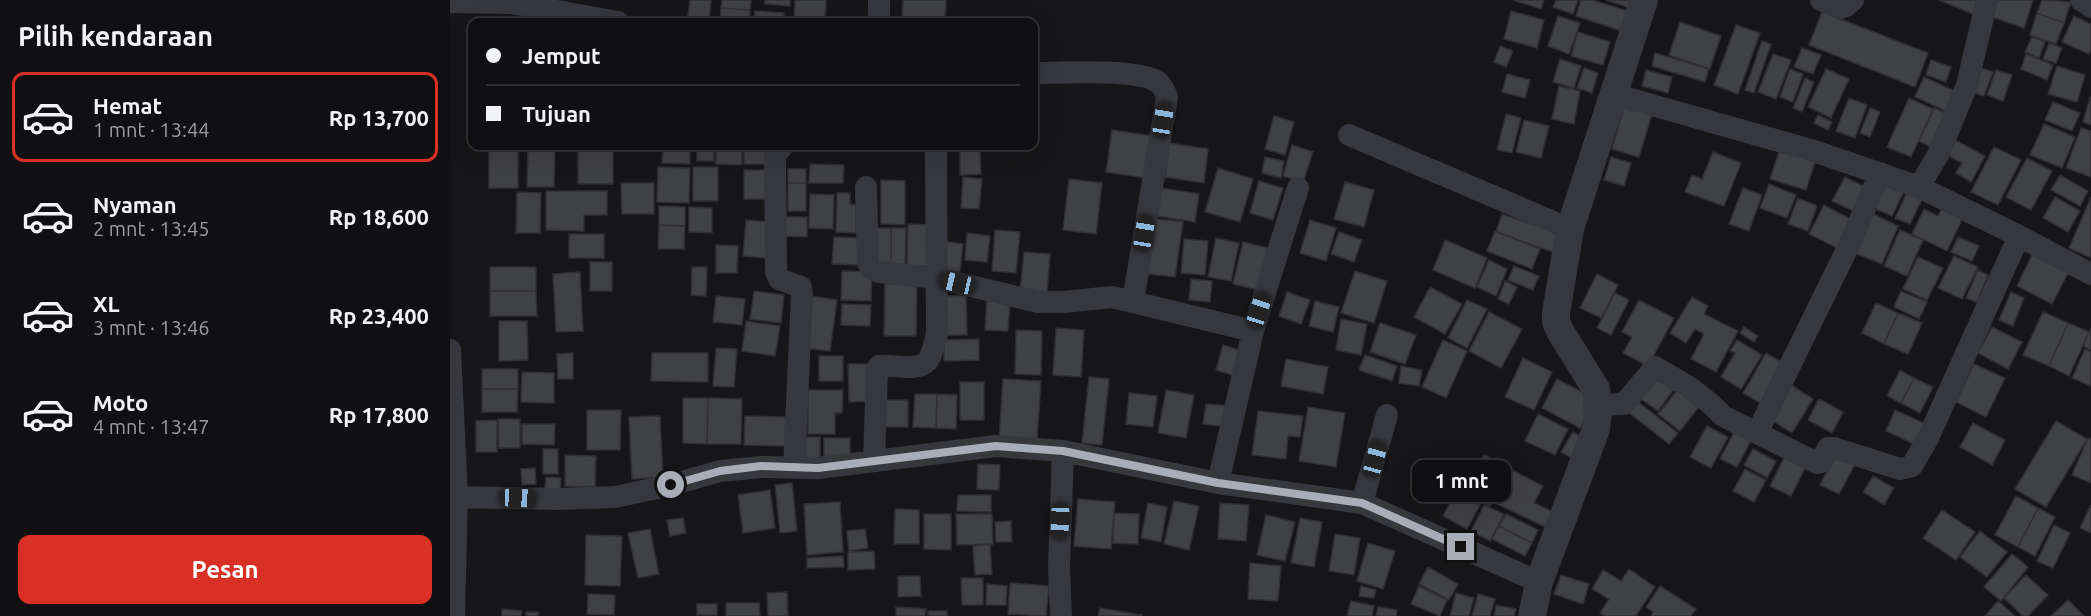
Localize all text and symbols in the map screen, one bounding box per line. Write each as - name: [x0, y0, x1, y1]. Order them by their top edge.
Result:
- text: Pilih kendaraan: [18, 21, 213, 51]
- text: Jemput: [522, 43, 601, 68]
- icon: car: [21, 90, 75, 144]
- text: Hemat: [93, 93, 162, 118]
- text: Tujuan: [522, 101, 591, 126]
- car: [1151, 101, 1175, 139]
- text: Rp 13,700: [329, 105, 429, 130]
- text: 1 mnt · 13:44: [93, 118, 210, 141]
- icon: car: [21, 189, 75, 243]
- text: Nyaman: [93, 192, 177, 217]
- text: Rp 18,600: [329, 204, 429, 229]
- car: [1132, 214, 1156, 252]
- text: 2 mnt · 13:45: [93, 217, 210, 240]
- car: [937, 270, 977, 296]
- icon: car: [21, 288, 75, 342]
- car: [1245, 290, 1273, 330]
- text: XL: [93, 291, 120, 316]
- text: Rp 23,400: [329, 303, 429, 328]
- text: 3 mnt · 13:46: [93, 316, 210, 339]
- icon: car: [21, 387, 75, 441]
- text: Moto: [93, 390, 148, 415]
- text: Rp 17,800: [329, 402, 429, 427]
- text: 4 mnt · 13:47: [93, 415, 210, 438]
- car: [1362, 439, 1388, 479]
- callout: 1 mnt: [1412, 460, 1510, 502]
- text: 1 mnt: [1435, 469, 1488, 492]
- route start: [657, 471, 684, 498]
- car: [500, 488, 536, 508]
- car: [1050, 503, 1070, 539]
- route end: [1447, 533, 1474, 560]
- button: Pesan: [18, 535, 432, 604]

